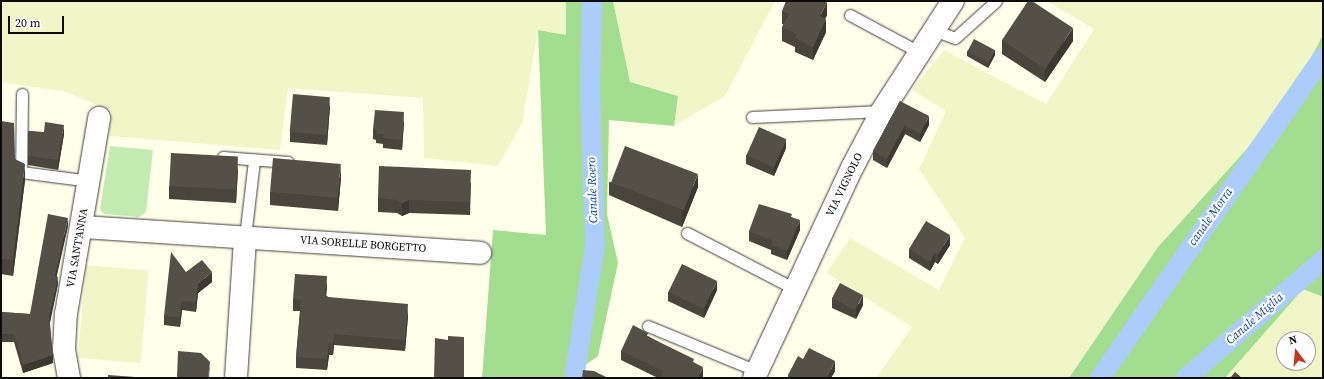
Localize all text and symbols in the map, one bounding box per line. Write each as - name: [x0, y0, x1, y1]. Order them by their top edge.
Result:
- scale bar: [10, 8, 66, 34]
- text: 20 m: [15, 15, 41, 31]
- street label: VIA VIGNOLO: [824, 151, 866, 219]
- water label: Canale Roero: [585, 157, 601, 223]
- water label: canale Morra: [1186, 185, 1236, 249]
- street label: VIA SANT'ANNA: [65, 207, 91, 289]
- street label: VIA SORELLE BORGETTO: [299, 234, 427, 256]
- water label: Canale Miglia: [1223, 290, 1287, 348]
- north arrow: [1276, 331, 1316, 371]
- text: N: [1287, 332, 1299, 348]

